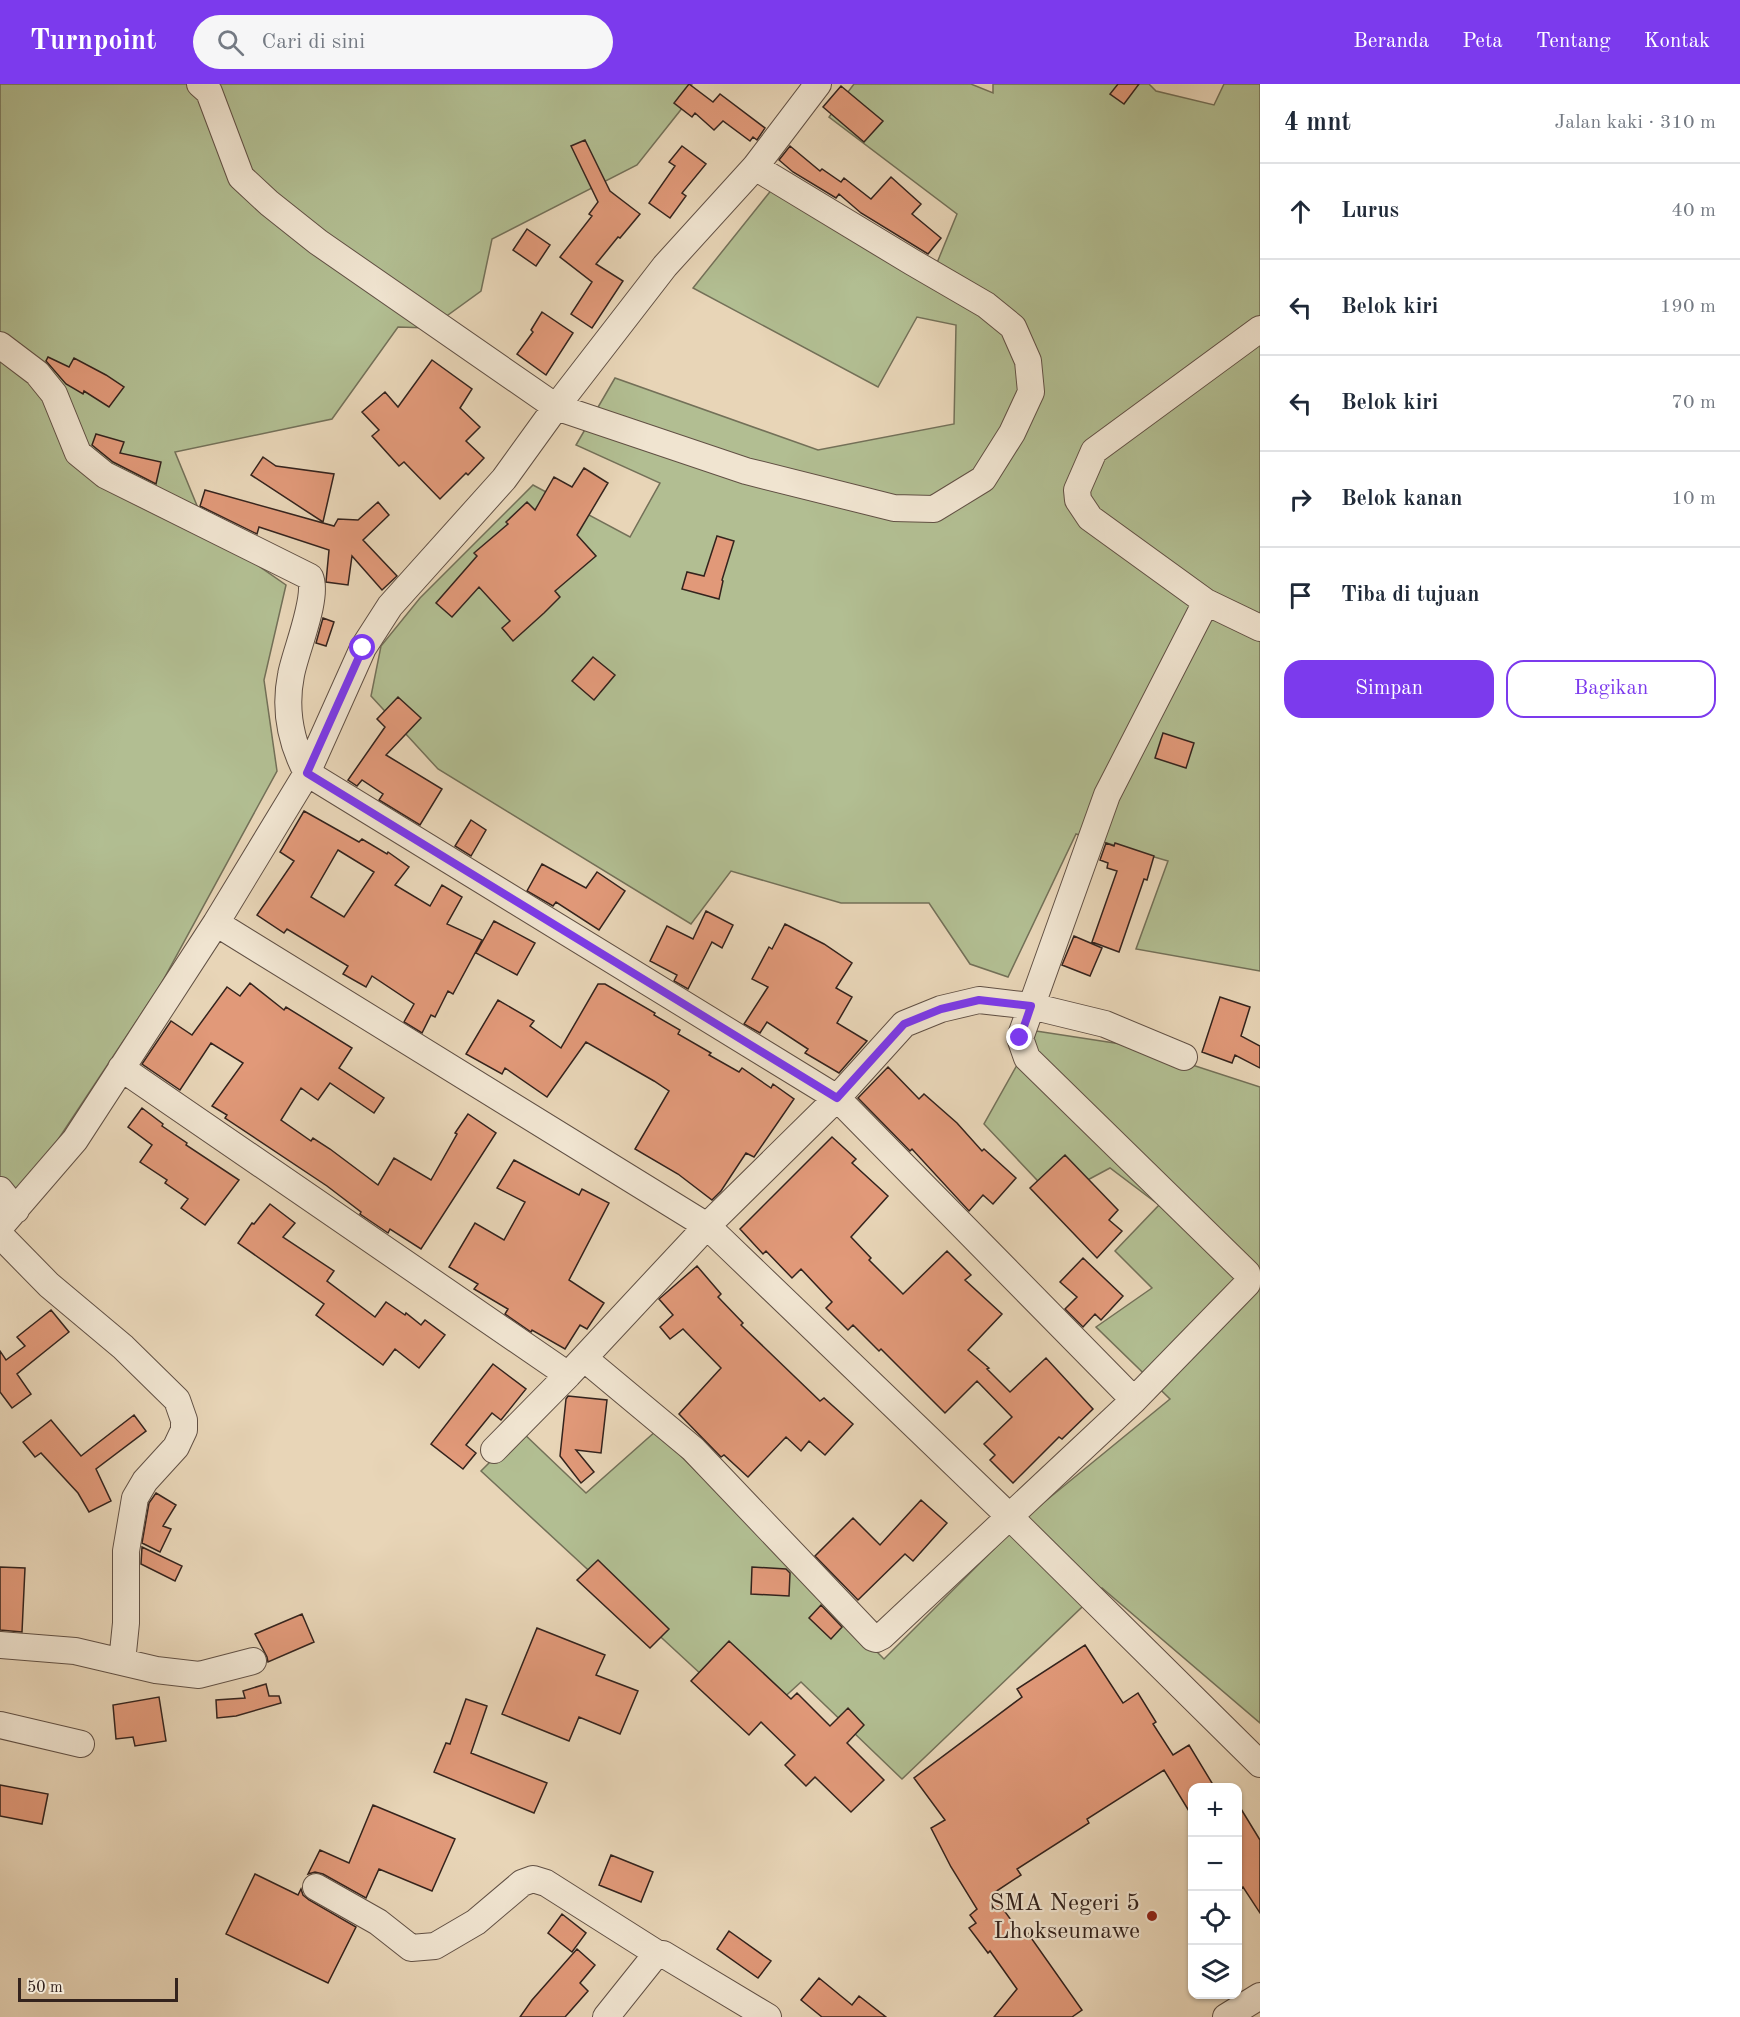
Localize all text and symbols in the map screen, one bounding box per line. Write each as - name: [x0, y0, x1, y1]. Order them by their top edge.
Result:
- search box: [193, 15, 613, 69]
- icon: search: [214, 26, 247, 59]
- text: Turnpoint: [30, 28, 157, 56]
- text: Cari di sini: [262, 31, 365, 53]
- text: Beranda: [1353, 31, 1429, 52]
- text: Peta: [1462, 31, 1503, 52]
- text: Tentang: [1536, 31, 1611, 52]
- text: Kontak: [1644, 31, 1710, 52]
- text: 4 mnt: [1284, 110, 1351, 136]
- text: Jalan kaki · 310 m: [1554, 113, 1716, 133]
- icon: ahead: [1284, 195, 1317, 228]
- text: Lurus: [1341, 200, 1399, 222]
- text: 40 m: [1671, 201, 1716, 221]
- icon: left: [1284, 291, 1317, 324]
- text: Belok kiri: [1341, 296, 1438, 318]
- text: 190 m: [1660, 297, 1716, 317]
- icon: left: [1284, 387, 1317, 420]
- text: Belok kiri: [1341, 392, 1438, 414]
- text: 70 m: [1671, 393, 1716, 413]
- icon: right: [1284, 483, 1317, 516]
- text: Belok kanan: [1341, 488, 1463, 510]
- text: 10 m: [1671, 489, 1716, 509]
- icon: arrive: [1284, 579, 1317, 612]
- text: Tiba di tujuan: [1341, 584, 1479, 606]
- route start: [349, 634, 375, 660]
- button: Simpan: [1284, 660, 1494, 718]
- button: Bagikan: [1506, 660, 1716, 718]
- route end: [1006, 1024, 1032, 1050]
- map controls: [1188, 1783, 1242, 1999]
- button: +: [1188, 1783, 1242, 1837]
- button: −: [1188, 1837, 1242, 1891]
- button: locate: [1188, 1891, 1242, 1945]
- place label: SMA Negeri 5 Lhokseumawe: [989, 1892, 1140, 1944]
- marker: SMA Negeri 5 Lhokseumawe: [1145, 1909, 1159, 1923]
- button: layers: [1188, 1945, 1242, 1999]
- scale bar: [18, 1975, 178, 2002]
- text: 50 m: [27, 1980, 63, 1996]

